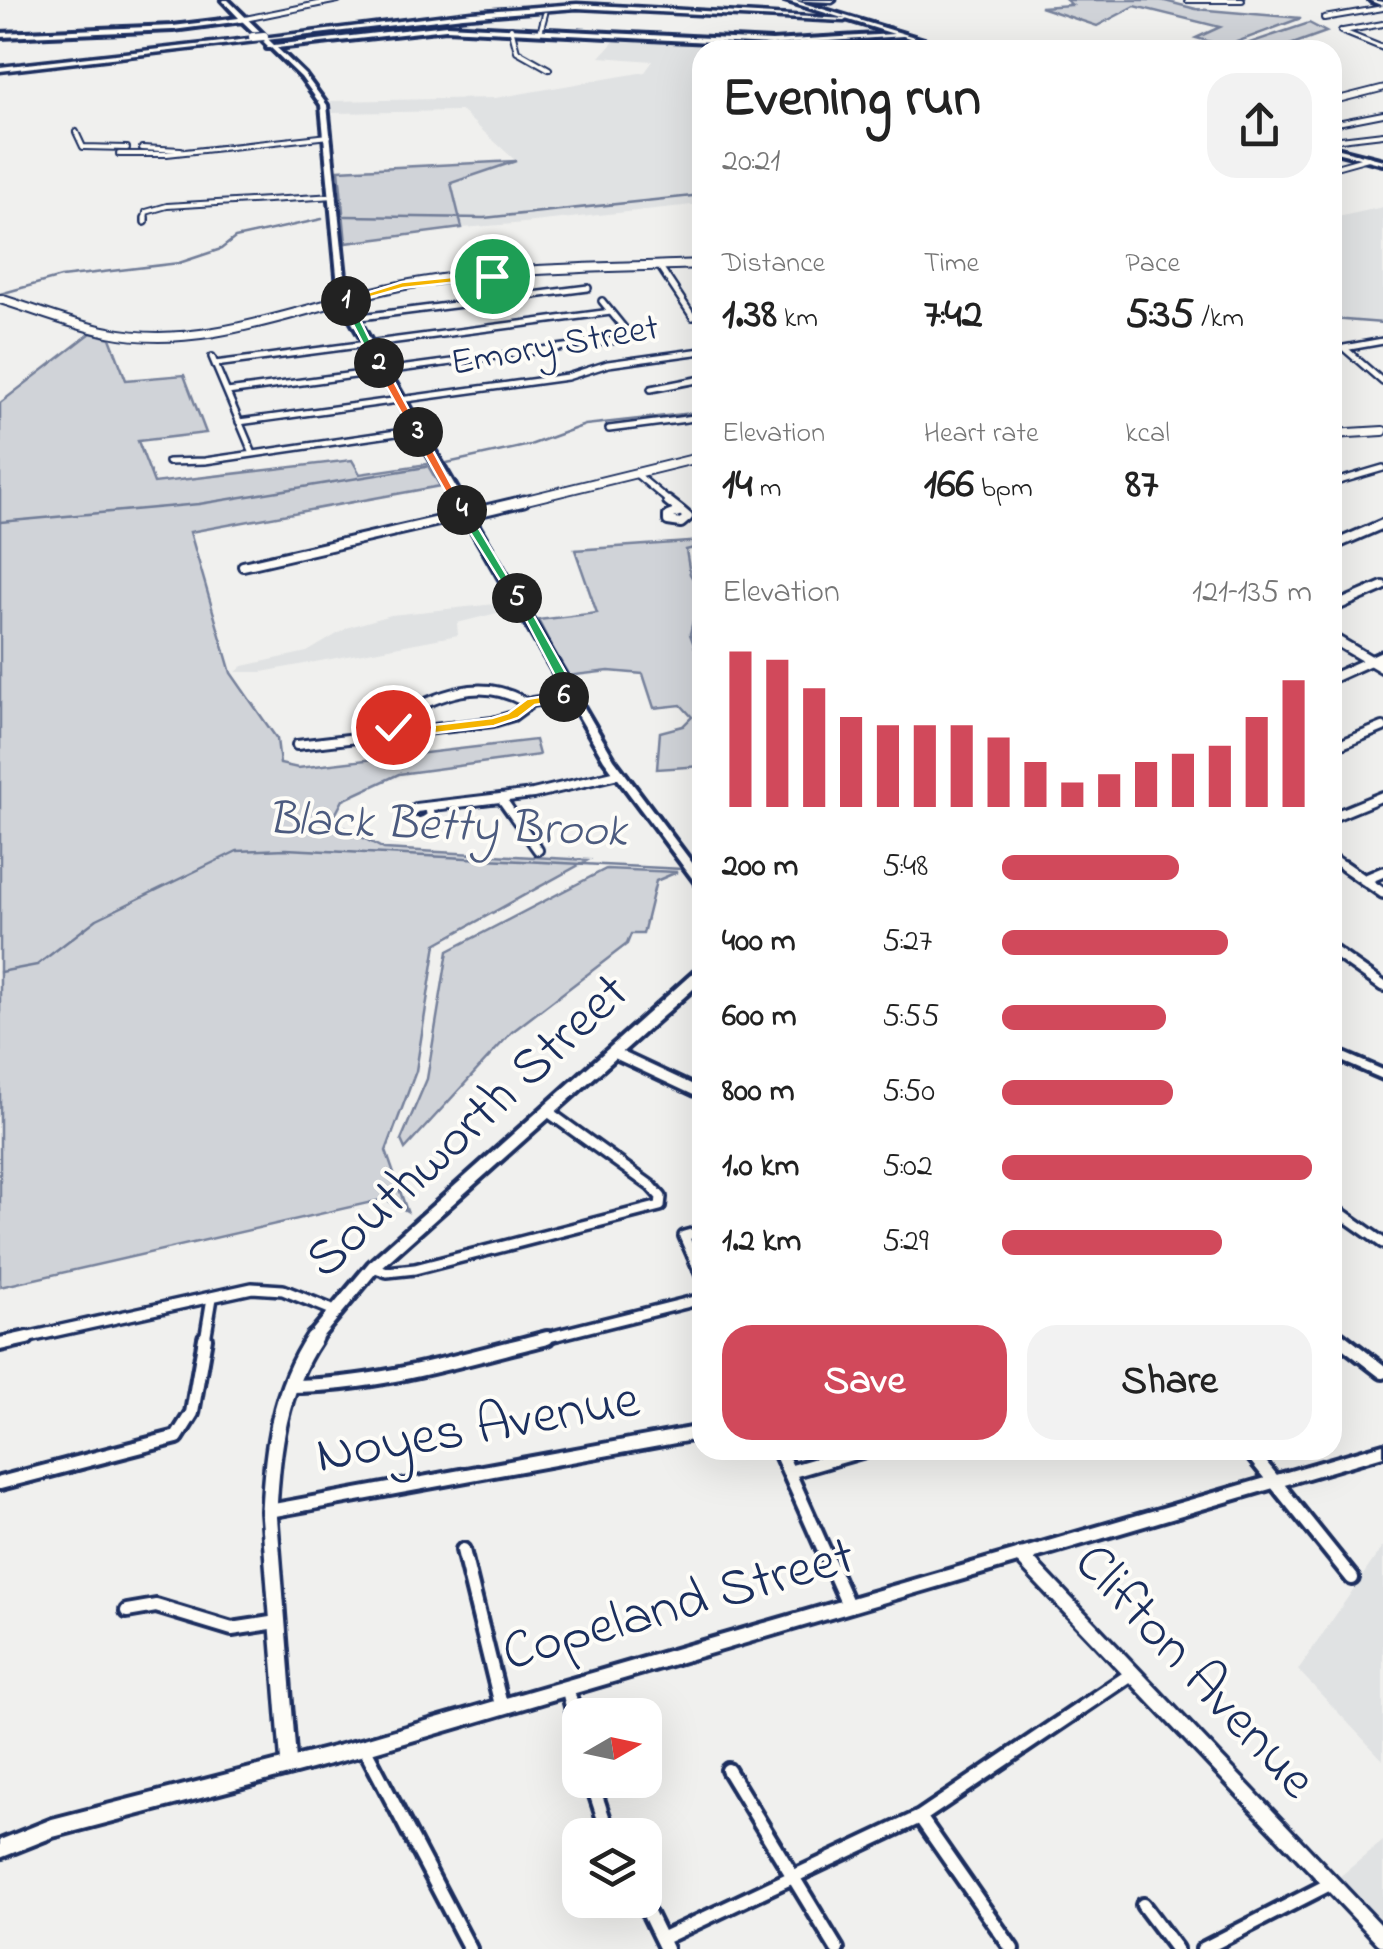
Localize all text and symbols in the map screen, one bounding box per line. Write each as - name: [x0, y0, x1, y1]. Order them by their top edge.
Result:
- text: Evening run: [722, 61, 981, 141]
- button: share: [1207, 73, 1312, 178]
- text: 20:21: [722, 139, 781, 186]
- pin: [450, 234, 535, 319]
- text: Distance: [722, 244, 825, 285]
- text: Time: [924, 244, 979, 285]
- text: Pace: [1125, 244, 1180, 285]
- icon: arrive: [465, 249, 520, 304]
- pin: 1: [321, 276, 371, 326]
- text: 1: [342, 280, 350, 321]
- text: 1.38: [722, 285, 777, 346]
- text: 7:42: [924, 285, 983, 346]
- text: 5:35: [1125, 285, 1194, 346]
- text: km: [777, 299, 818, 340]
- text: /km: [1194, 299, 1244, 340]
- street label: Emory Street: [447, 301, 664, 393]
- pin: 2: [354, 338, 404, 388]
- text: 2: [372, 342, 386, 383]
- pin: 3: [393, 407, 443, 457]
- text: 3: [412, 411, 424, 452]
- text: Elevation: [722, 414, 825, 455]
- text: Heart rate: [924, 414, 1038, 455]
- text: kcal: [1125, 414, 1170, 455]
- text: 14: [722, 455, 753, 516]
- text: 166: [924, 455, 974, 516]
- text: 87: [1125, 455, 1158, 516]
- text: m: [753, 469, 781, 510]
- text: bpm: [974, 469, 1033, 510]
- pin: 4: [437, 485, 487, 535]
- text: 4: [456, 489, 468, 530]
- text: Elevation: [722, 570, 840, 617]
- text: 121–135 m: [1192, 570, 1312, 617]
- pin: 5: [492, 573, 542, 623]
- text: 5: [509, 577, 525, 618]
- pin: 6: [539, 672, 589, 722]
- text: 6: [558, 676, 570, 717]
- pin: [351, 685, 436, 770]
- icon: check: [366, 700, 421, 755]
- water label: Black Betty Brook: [266, 786, 630, 868]
- text: 200 m: [722, 844, 798, 891]
- text: 5:48: [882, 844, 928, 891]
- text: 400 m: [722, 919, 796, 966]
- text: 5:27: [882, 919, 932, 966]
- street label: Southworth Street: [289, 956, 649, 1300]
- text: 600 m: [722, 994, 797, 1041]
- text: 5:55: [882, 994, 940, 1041]
- text: 800 m: [722, 1069, 794, 1116]
- text: 5:50: [882, 1069, 935, 1116]
- text: 1.0 km: [722, 1144, 799, 1191]
- text: 5:02: [882, 1144, 933, 1191]
- text: 1.2 km: [722, 1219, 801, 1266]
- text: 5:29: [882, 1219, 929, 1266]
- button: Save: [722, 1325, 1007, 1440]
- button: Share: [1027, 1325, 1312, 1440]
- street label: Noyes Avenue: [310, 1362, 646, 1498]
- street label: Copeland Street: [494, 1519, 864, 1695]
- street label: Clifton Avenue: [1053, 1527, 1333, 1819]
- north arrow: [562, 1698, 662, 1798]
- map controls: [562, 1698, 662, 1918]
- button: layers: [562, 1818, 662, 1918]

